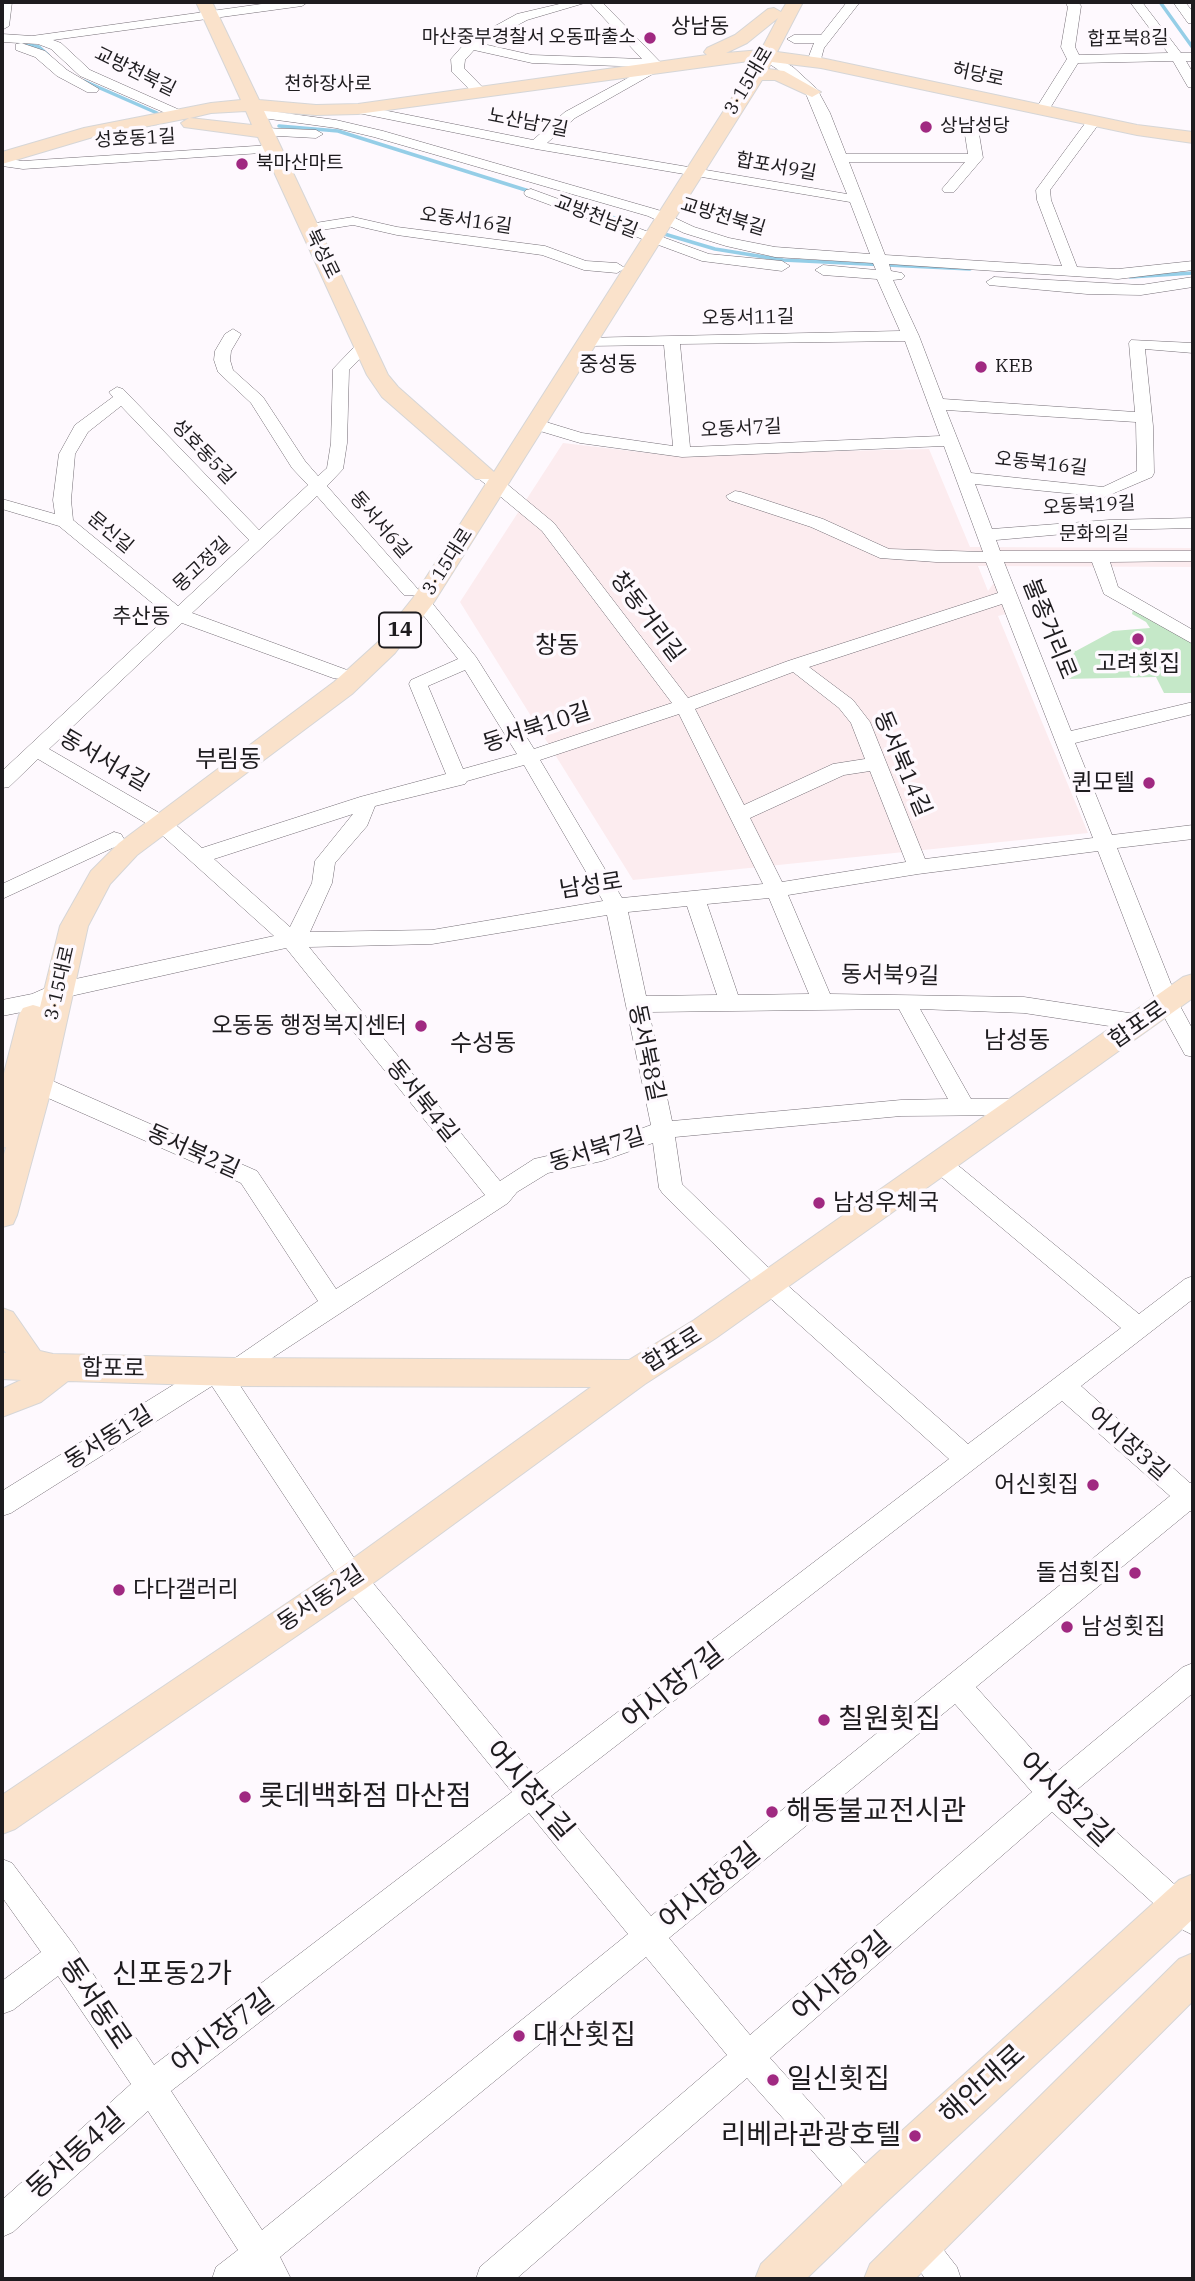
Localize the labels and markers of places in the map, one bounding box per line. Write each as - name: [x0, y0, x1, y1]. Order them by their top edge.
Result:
- place label: 마산중부경찰서 오동파출소: [422, 27, 636, 49]
- marker: 마산중부경찰서 오동파출소: [642, 30, 658, 46]
- place label: 상남성당: [940, 116, 1010, 138]
- marker: 상남성당: [918, 119, 934, 135]
- place label: 북마산마트: [256, 153, 343, 175]
- marker: 북마산마트: [234, 156, 250, 172]
- place label: KEB: [995, 356, 1033, 378]
- marker: KEB: [973, 359, 989, 375]
- marker: 고려횟집: [1130, 631, 1146, 647]
- place label: 고려횟집: [1096, 650, 1180, 678]
- place label: 퀸모텔: [1072, 769, 1135, 797]
- marker: 퀸모텔: [1141, 775, 1157, 791]
- place label: 오동동 행정복지센터: [211, 1012, 407, 1040]
- marker: 오동동 행정복지센터: [413, 1018, 429, 1034]
- place label: 남성우체국: [833, 1189, 939, 1217]
- marker: 남성우체국: [811, 1195, 827, 1211]
- place label: 어신횟집: [994, 1471, 1079, 1499]
- marker: 어신횟집: [1085, 1477, 1101, 1493]
- place label: 돌섬횟집: [1036, 1559, 1121, 1587]
- marker: 돌섬횟집: [1127, 1565, 1143, 1581]
- place label: 다다갤러리: [133, 1576, 239, 1604]
- marker: 다다갤러리: [111, 1582, 127, 1598]
- place label: 남성횟집: [1081, 1613, 1166, 1641]
- marker: 남성횟집: [1059, 1619, 1075, 1635]
- place label: 칠원횟집: [838, 1703, 941, 1737]
- marker: 칠원횟집: [816, 1712, 832, 1728]
- place label: 롯데백화점 마산점: [259, 1780, 472, 1814]
- marker: 롯데백화점 마산점: [237, 1789, 253, 1805]
- place label: 해동불교전시관: [786, 1795, 966, 1829]
- marker: 해동불교전시관: [764, 1804, 780, 1820]
- place label: 대산횟집: [533, 2019, 636, 2053]
- marker: 대산횟집: [511, 2028, 527, 2044]
- place label: 일신횟집: [787, 2063, 890, 2097]
- marker: 일신횟집: [765, 2072, 781, 2088]
- place label: 리베라관광호텔: [721, 2119, 901, 2153]
- marker: 리베라관광호텔: [907, 2128, 923, 2144]

